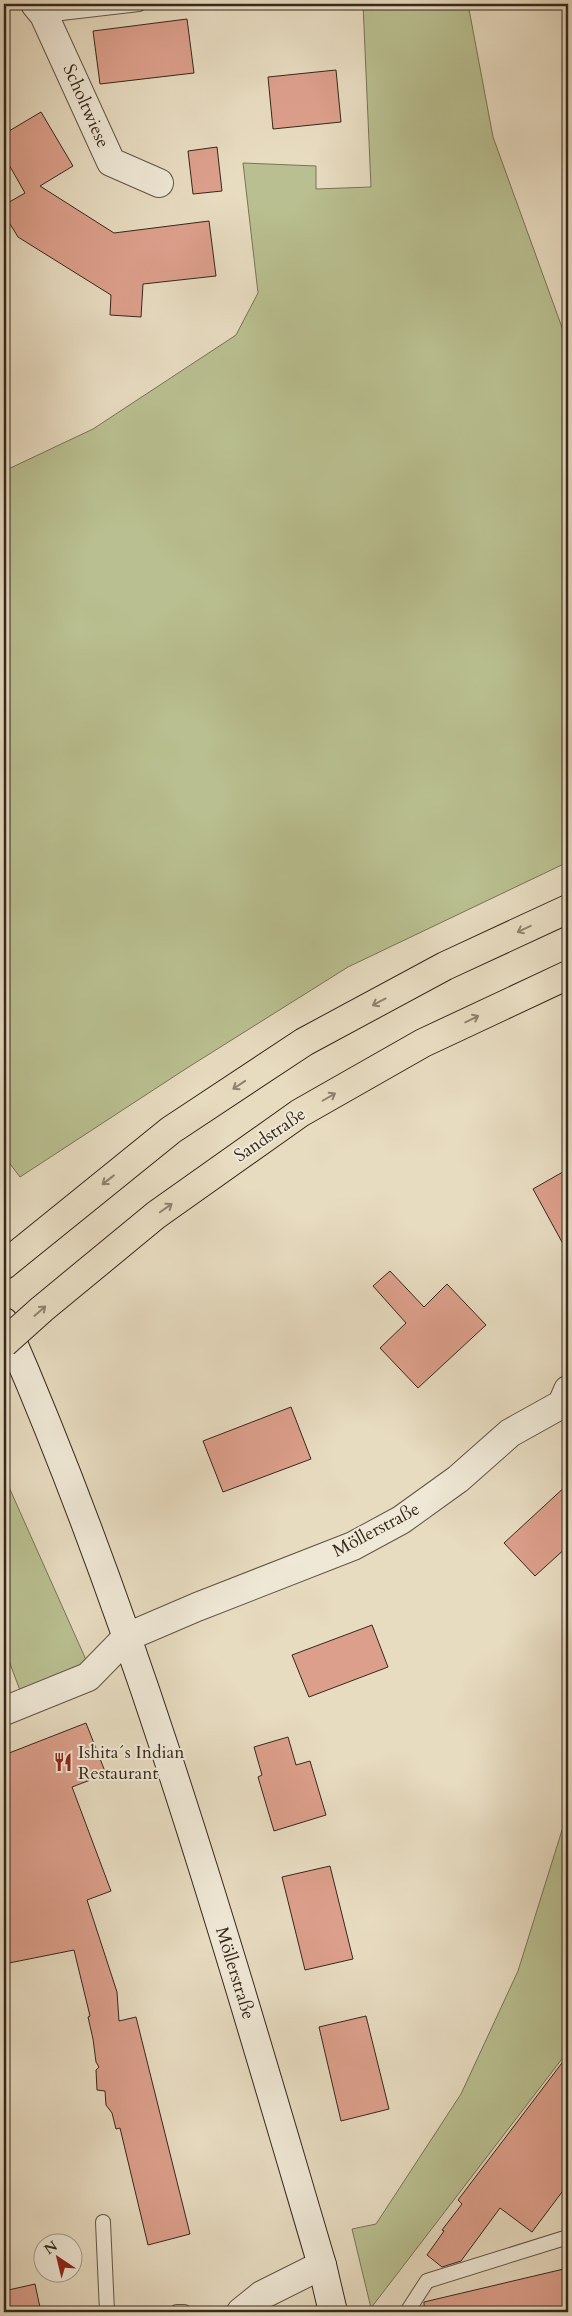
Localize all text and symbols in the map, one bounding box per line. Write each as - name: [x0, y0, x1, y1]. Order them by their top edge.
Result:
- street label: Scholtwiese: [56, 60, 116, 152]
- one-way arrow: [517, 924, 532, 934]
- one-way arrow: [372, 997, 386, 1007]
- one-way arrow: [464, 1014, 479, 1024]
- one-way arrow: [233, 1080, 247, 1090]
- one-way arrow: [321, 1091, 335, 1101]
- street label: Sandstraße: [229, 1102, 311, 1168]
- one-way arrow: [102, 1174, 115, 1185]
- one-way arrow: [159, 1203, 173, 1213]
- one-way arrow: [33, 1306, 46, 1317]
- street label: Möllerstraße: [328, 1497, 424, 1563]
- place label: Ishita´s Indian Restaurant: [78, 1740, 185, 1786]
- restaurant icon: Ishita´s Indian Restaurant: [52, 1751, 74, 1773]
- street label: Möllerstraße: [209, 1924, 261, 2022]
- north arrow: [32, 2234, 82, 2284]
- text: N: [40, 2236, 61, 2259]

